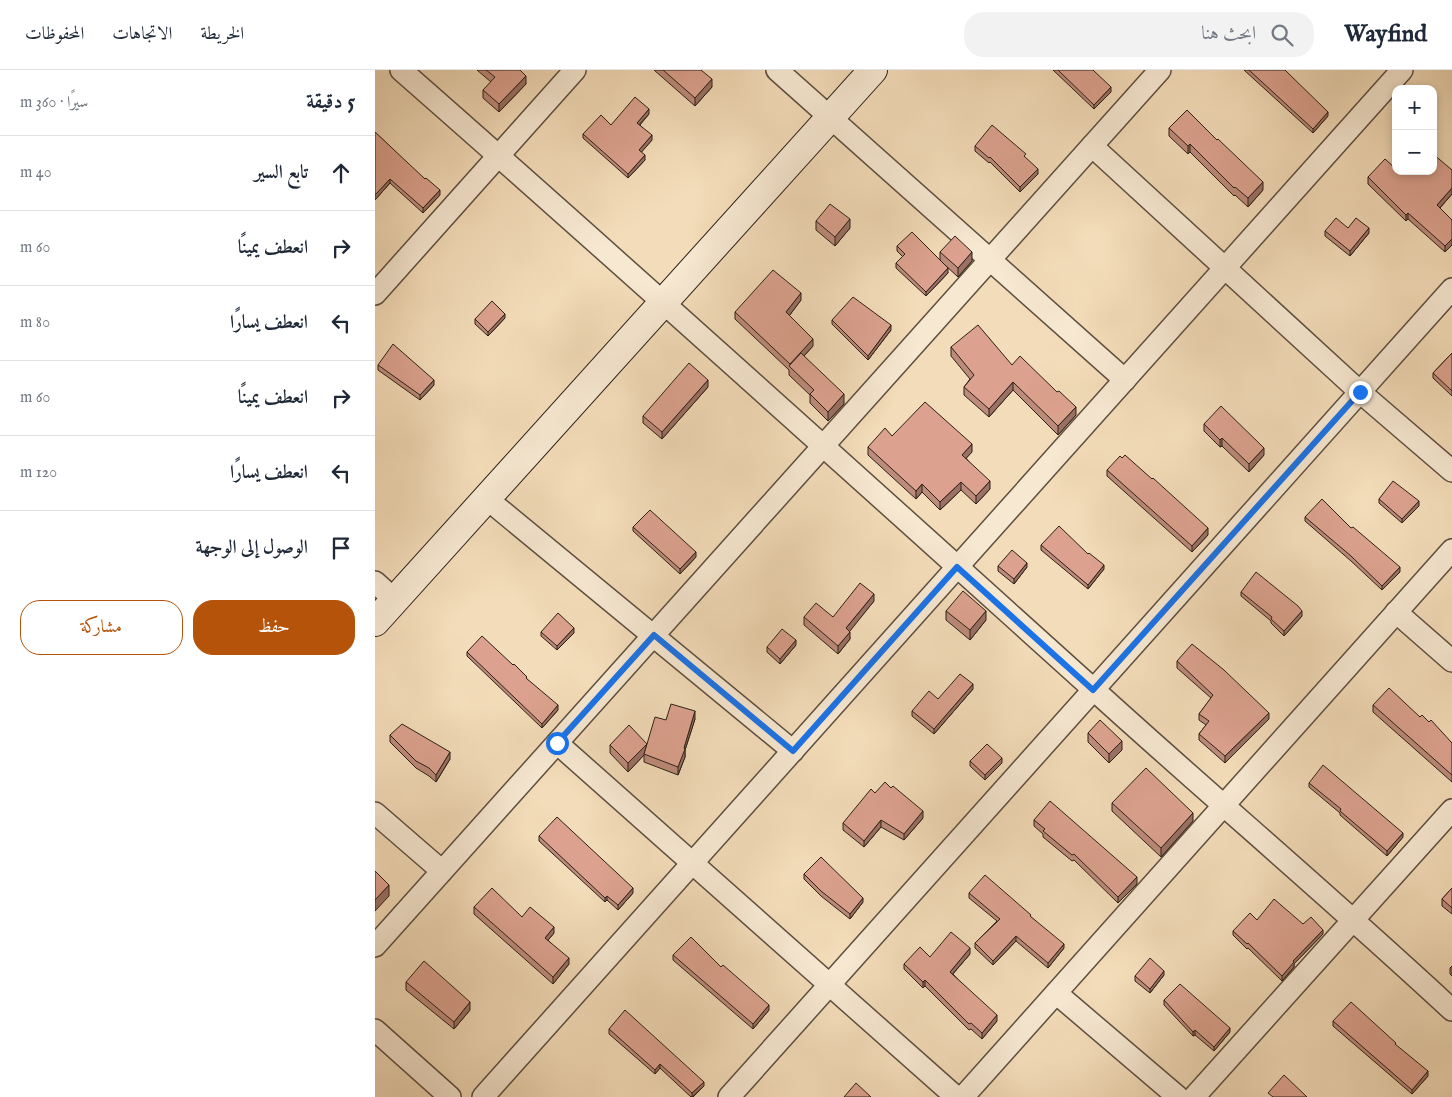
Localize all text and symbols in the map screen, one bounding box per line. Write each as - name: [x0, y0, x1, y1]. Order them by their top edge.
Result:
- search box: [964, 12, 1314, 57]
- text: Wayfind: [1344, 19, 1427, 50]
- icon: search: [1268, 21, 1296, 49]
- text: ابحث هنا: [1201, 22, 1256, 46]
- text: المحفوظات: [25, 23, 84, 46]
- text: الاتجاهات: [112, 23, 172, 46]
- text: الخريطة: [200, 23, 244, 46]
- map controls: [1392, 85, 1437, 175]
- button: +: [1392, 85, 1437, 130]
- text: 5 دقيقة: [306, 89, 355, 116]
- text: سيرًا · 360 m: [20, 93, 88, 113]
- button: −: [1392, 130, 1437, 175]
- icon: ahead: [327, 159, 355, 187]
- text: تابع السير: [254, 161, 308, 185]
- text: 40 m: [20, 163, 52, 183]
- icon: right: [327, 234, 355, 262]
- text: انعطف يمينًا: [238, 236, 308, 260]
- text: 60 m: [20, 238, 50, 258]
- icon: left: [327, 309, 355, 337]
- text: انعطف يسارًا: [230, 311, 308, 335]
- text: 80 m: [20, 313, 50, 333]
- route end: [1349, 381, 1372, 404]
- icon: right: [327, 384, 355, 412]
- text: انعطف يمينًا: [238, 386, 308, 410]
- text: 60 m: [20, 388, 50, 408]
- icon: left: [327, 459, 355, 487]
- text: انعطف يسارًا: [230, 461, 308, 485]
- text: 120 m: [20, 463, 57, 483]
- icon: arrive: [327, 534, 355, 562]
- text: الوصول إلى الوجهة: [196, 536, 308, 560]
- button: مشاركة: [20, 600, 183, 655]
- button: حفظ: [193, 600, 355, 655]
- route start: [546, 732, 569, 755]

